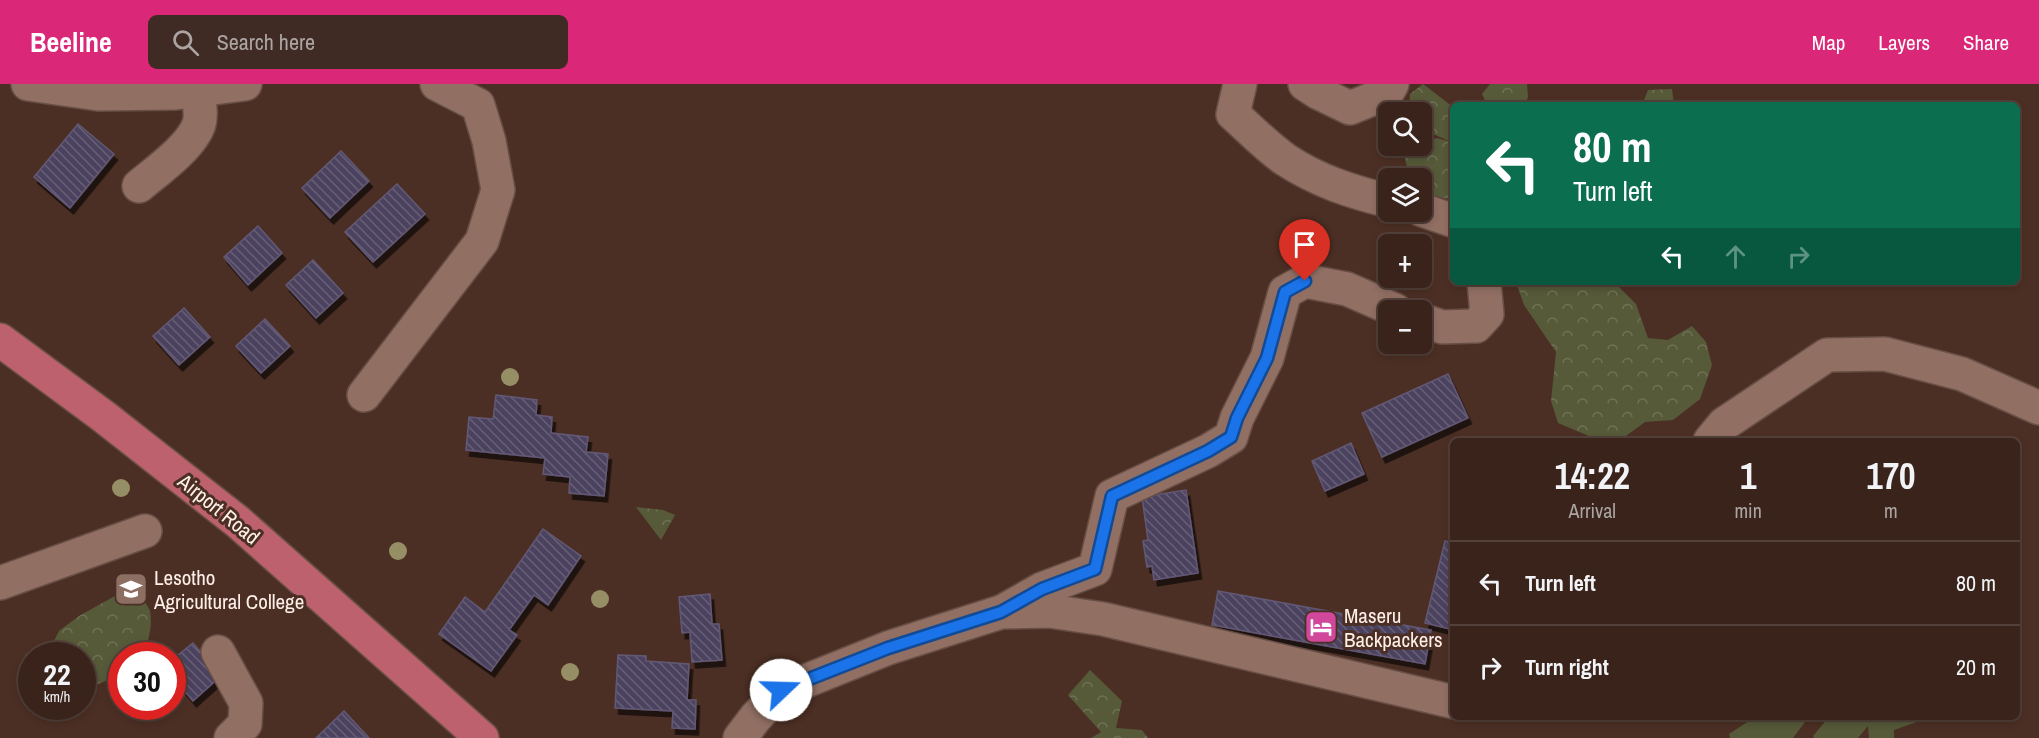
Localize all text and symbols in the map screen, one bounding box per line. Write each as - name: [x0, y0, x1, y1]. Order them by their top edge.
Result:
- search box: [148, 15, 568, 69]
- text: Beeline: [30, 23, 112, 61]
- icon: search: [169, 26, 202, 59]
- text: Search here: [217, 27, 315, 57]
- text: Map: [1812, 28, 1845, 57]
- text: Layers: [1878, 28, 1930, 57]
- text: Share: [1963, 28, 2009, 57]
- map controls: [1378, 102, 1432, 354]
- button: search: [1378, 102, 1432, 156]
- text: 80 m: [1573, 119, 1652, 175]
- icon: left: [1474, 126, 1552, 204]
- button: layers: [1378, 168, 1432, 222]
- text: Turn left: [1573, 173, 1652, 209]
- pin: [1279, 219, 1330, 281]
- icon: arrive: [1288, 228, 1321, 261]
- button: +: [1378, 234, 1432, 288]
- icon: left: [1656, 240, 1689, 273]
- icon: ahead: [1719, 240, 1752, 273]
- icon: right: [1782, 240, 1815, 273]
- button: −: [1378, 300, 1432, 354]
- text: 14:22: [1554, 452, 1630, 500]
- text: 1: [1740, 452, 1756, 500]
- text: 170: [1866, 452, 1916, 500]
- street label: Airport Road: [171, 466, 266, 551]
- text: Arrival: [1569, 497, 1616, 524]
- text: min: [1734, 497, 1762, 524]
- text: m: [1884, 497, 1898, 524]
- place label: Lesotho Agricultural College: [153, 563, 304, 616]
- icon: left: [1474, 567, 1507, 600]
- text: Turn left: [1525, 568, 1596, 598]
- text: 80 m: [1956, 568, 1996, 598]
- school or university icon: Lesotho Agricultural College: [113, 571, 149, 607]
- place label: Maseru Backpackers: [1344, 601, 1443, 654]
- hotel icon: Maseru Backpackers: [1303, 609, 1339, 645]
- speed limit sign: 30: [108, 642, 186, 720]
- icon: right: [1474, 651, 1507, 684]
- text: Turn right: [1525, 652, 1609, 682]
- text: 20 m: [1956, 652, 1996, 682]
- text: 22: [43, 654, 71, 694]
- position arrow: [749, 658, 813, 722]
- text: km/h: [44, 686, 70, 707]

